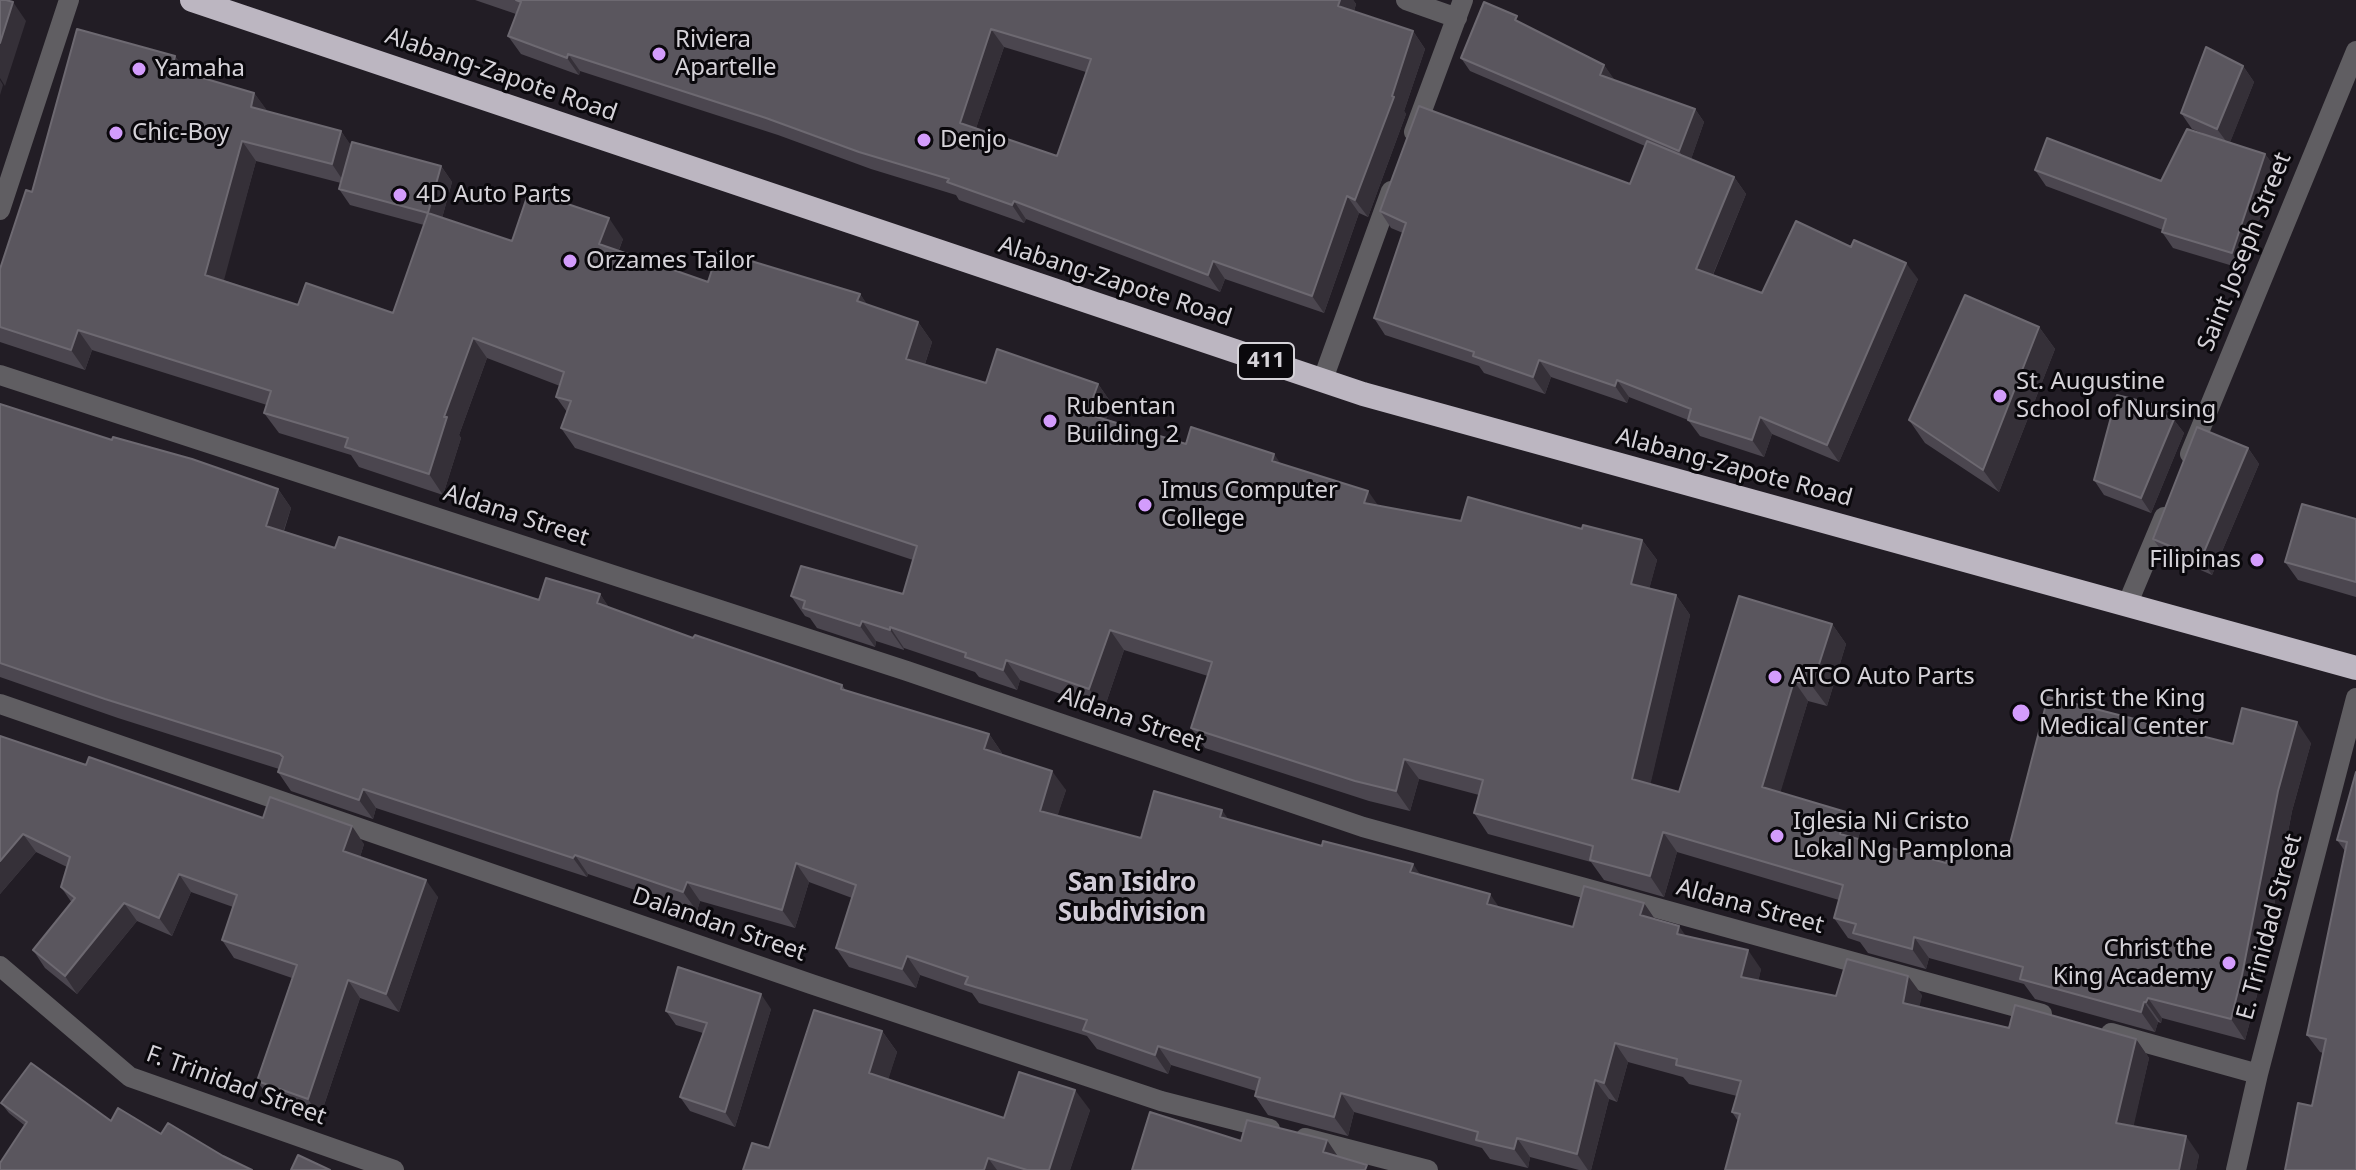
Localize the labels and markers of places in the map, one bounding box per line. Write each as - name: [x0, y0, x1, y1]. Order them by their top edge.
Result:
- place label: Riviera Apartelle: [675, 26, 777, 82]
- marker: Riviera Apartelle: [650, 45, 668, 63]
- place label: Yamaha: [155, 55, 245, 83]
- marker: Yamaha: [130, 60, 148, 78]
- place label: Chic-Boy: [132, 119, 229, 147]
- marker: Chic-Boy: [107, 124, 125, 142]
- place label: Denjo: [940, 126, 1007, 154]
- marker: Denjo: [915, 131, 933, 149]
- place label: 4D Auto Parts: [416, 181, 571, 209]
- marker: 4D Auto Parts: [391, 186, 409, 204]
- place label: Orzames Tailor: [586, 247, 755, 275]
- marker: Orzames Tailor: [561, 252, 579, 270]
- place label: St. Augustine School of Nursing: [2016, 368, 2216, 424]
- marker: St. Augustine School of Nursing: [1991, 387, 2009, 405]
- place label: Rubentan Building 2: [1066, 393, 1179, 449]
- marker: Rubentan Building 2: [1041, 412, 1059, 430]
- place label: Imus Computer College: [1161, 477, 1338, 533]
- marker: Imus Computer College: [1136, 496, 1154, 514]
- place label: Filipinas: [2149, 546, 2241, 574]
- marker: Filipinas: [2248, 551, 2266, 569]
- place label: ATCO Auto Parts: [1791, 663, 1975, 691]
- marker: ATCO Auto Parts: [1766, 668, 1784, 686]
- place label: Christ the King Medical Center: [2039, 685, 2208, 741]
- marker: Christ the King Medical Center: [2010, 702, 2032, 724]
- place label: Iglesia Ni Cristo Lokal Ng Pamplona: [1793, 808, 2012, 864]
- marker: Iglesia Ni Cristo Lokal Ng Pamplona: [1768, 827, 1786, 845]
- place label: Christ the King Academy: [2053, 935, 2213, 991]
- marker: Christ the King Academy: [2220, 954, 2238, 972]

